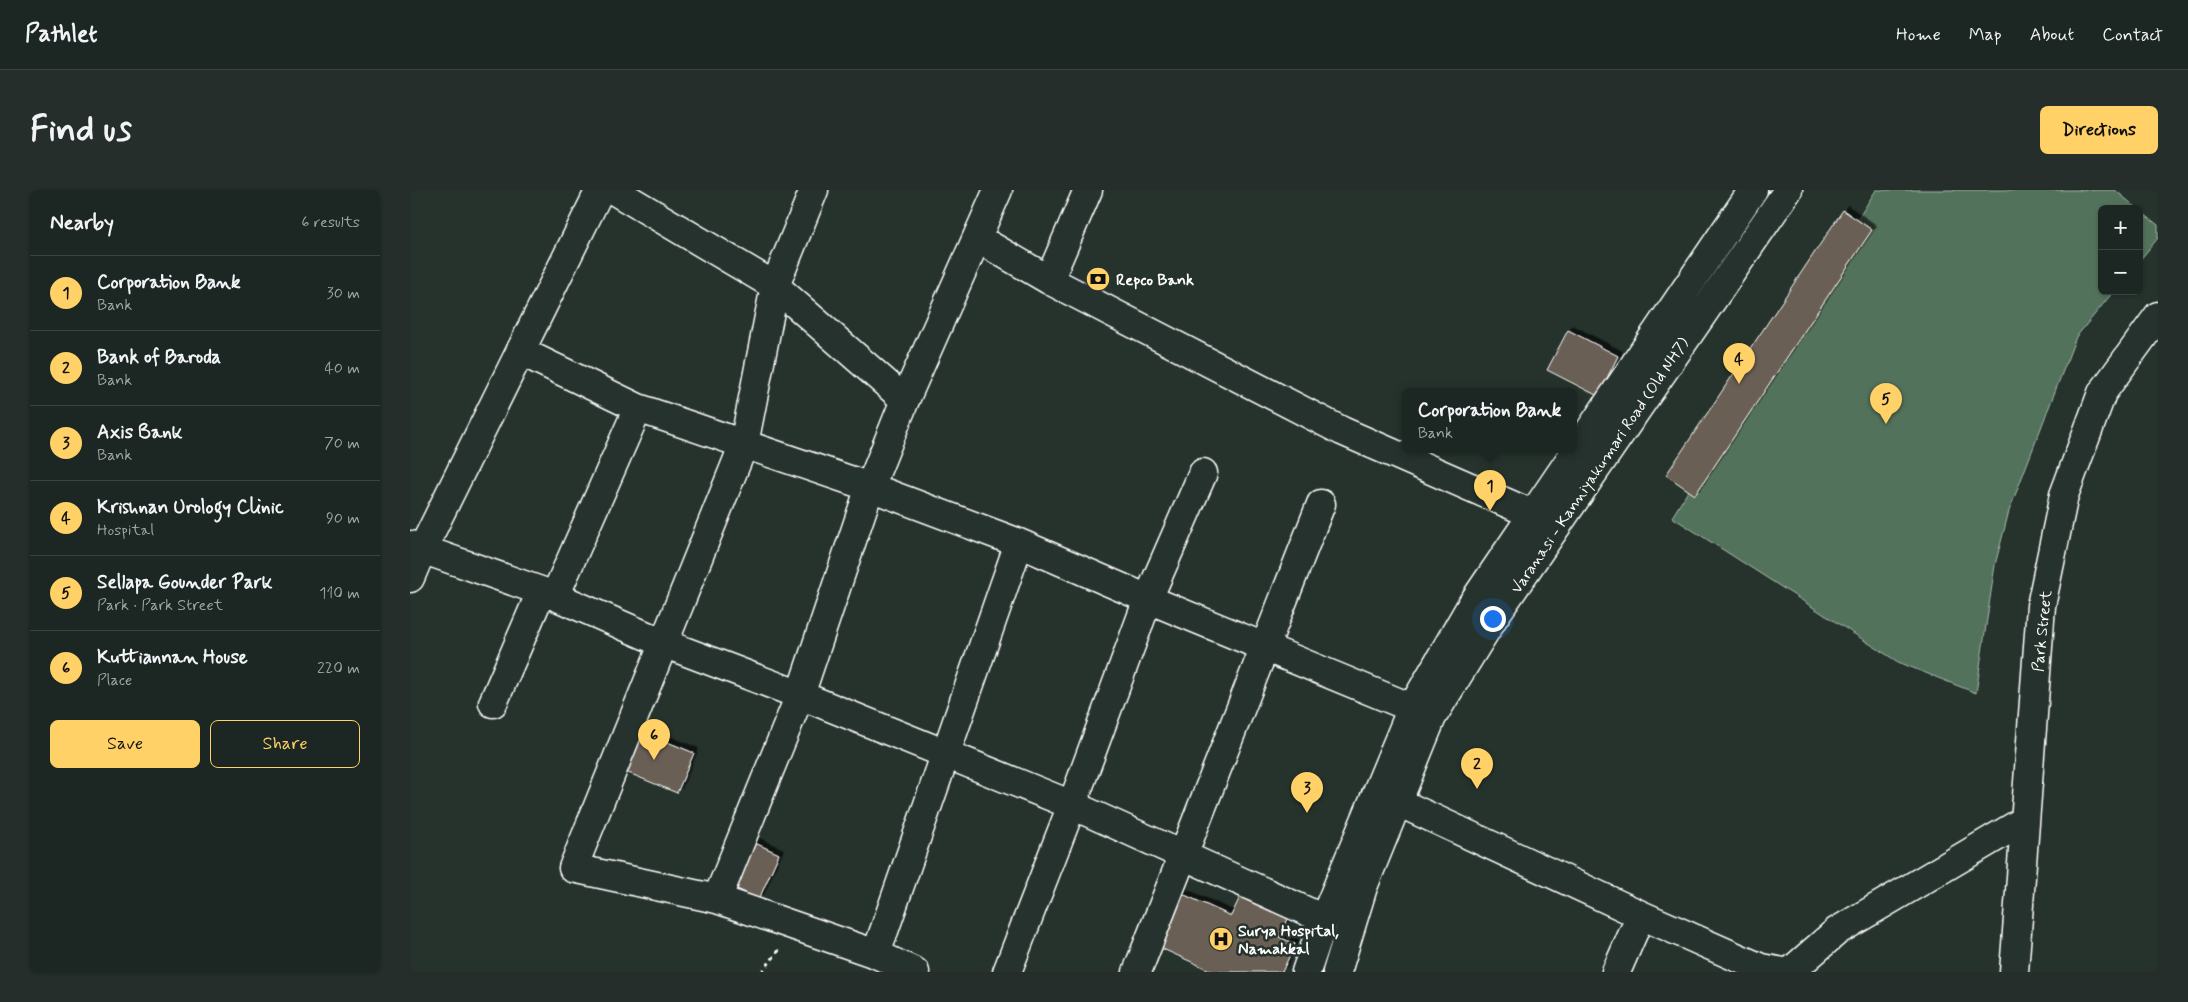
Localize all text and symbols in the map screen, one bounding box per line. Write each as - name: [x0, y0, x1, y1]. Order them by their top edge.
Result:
- text: Pathlet: [25, 19, 97, 50]
- text: Home: [1896, 23, 1941, 47]
- text: Map: [1969, 23, 2002, 47]
- text: About: [2030, 23, 2074, 47]
- text: Contact: [2102, 23, 2163, 47]
- button: Directions: [2040, 106, 2158, 154]
- text: Find us: [30, 107, 132, 153]
- map controls: [2098, 205, 2143, 295]
- button: +: [2098, 205, 2143, 250]
- text: Nearby: [50, 209, 114, 237]
- text: 6 results: [301, 212, 360, 233]
- button: −: [2098, 250, 2143, 295]
- bank icon: Repco Bank: [1085, 266, 1111, 292]
- text: Corporation Bank: [97, 270, 241, 295]
- place label: Repco Bank: [1116, 270, 1194, 291]
- text: 1: [62, 283, 70, 304]
- text: 30 m: [327, 283, 360, 304]
- text: Bank: [97, 295, 132, 316]
- street label: Varanasi - Kanniyakumari Road (Old NH7): [1506, 333, 1694, 598]
- pin: 4: [1723, 343, 1755, 384]
- text: Bank of Baroda: [97, 345, 221, 370]
- text: 2: [62, 358, 70, 379]
- text: 40 m: [324, 358, 360, 379]
- text: Bank: [97, 370, 132, 391]
- pin: 5: [1870, 383, 1902, 424]
- popup: [1402, 388, 1577, 453]
- text: Corporation Bank: [1418, 398, 1561, 423]
- text: Axis Bank: [97, 420, 182, 445]
- text: Bank: [1418, 423, 1453, 444]
- text: 3: [62, 433, 70, 454]
- text: 70 m: [324, 433, 360, 454]
- text: Bank: [97, 445, 132, 466]
- pin: 1: [1474, 470, 1506, 511]
- text: Krishnan Urology Clinic: [97, 495, 284, 520]
- text: 4: [61, 508, 71, 529]
- text: 90 m: [326, 508, 360, 529]
- text: Hospital: [97, 520, 154, 541]
- text: Sellapa Gounder Park: [97, 570, 272, 595]
- text: 5: [61, 583, 71, 604]
- text: 110 m: [319, 583, 360, 604]
- street label: Park Street: [2028, 589, 2057, 673]
- text: Park · Park Street: [97, 595, 223, 616]
- your location: [1480, 606, 1506, 632]
- text: Kuttiannan House: [97, 645, 248, 670]
- text: 6: [62, 658, 70, 679]
- text: 220 m: [317, 658, 360, 679]
- text: Place: [97, 670, 132, 691]
- pin: 6: [638, 719, 670, 760]
- button: Save: [50, 720, 200, 768]
- button: Share: [210, 720, 360, 768]
- pin: 2: [1461, 748, 1493, 789]
- pin: 3: [1291, 772, 1323, 813]
- place label: Surya Hospital, Namakkal: [1238, 921, 1339, 960]
- hospital icon: Surya Hospital, Namakkal: [1208, 926, 1234, 952]

